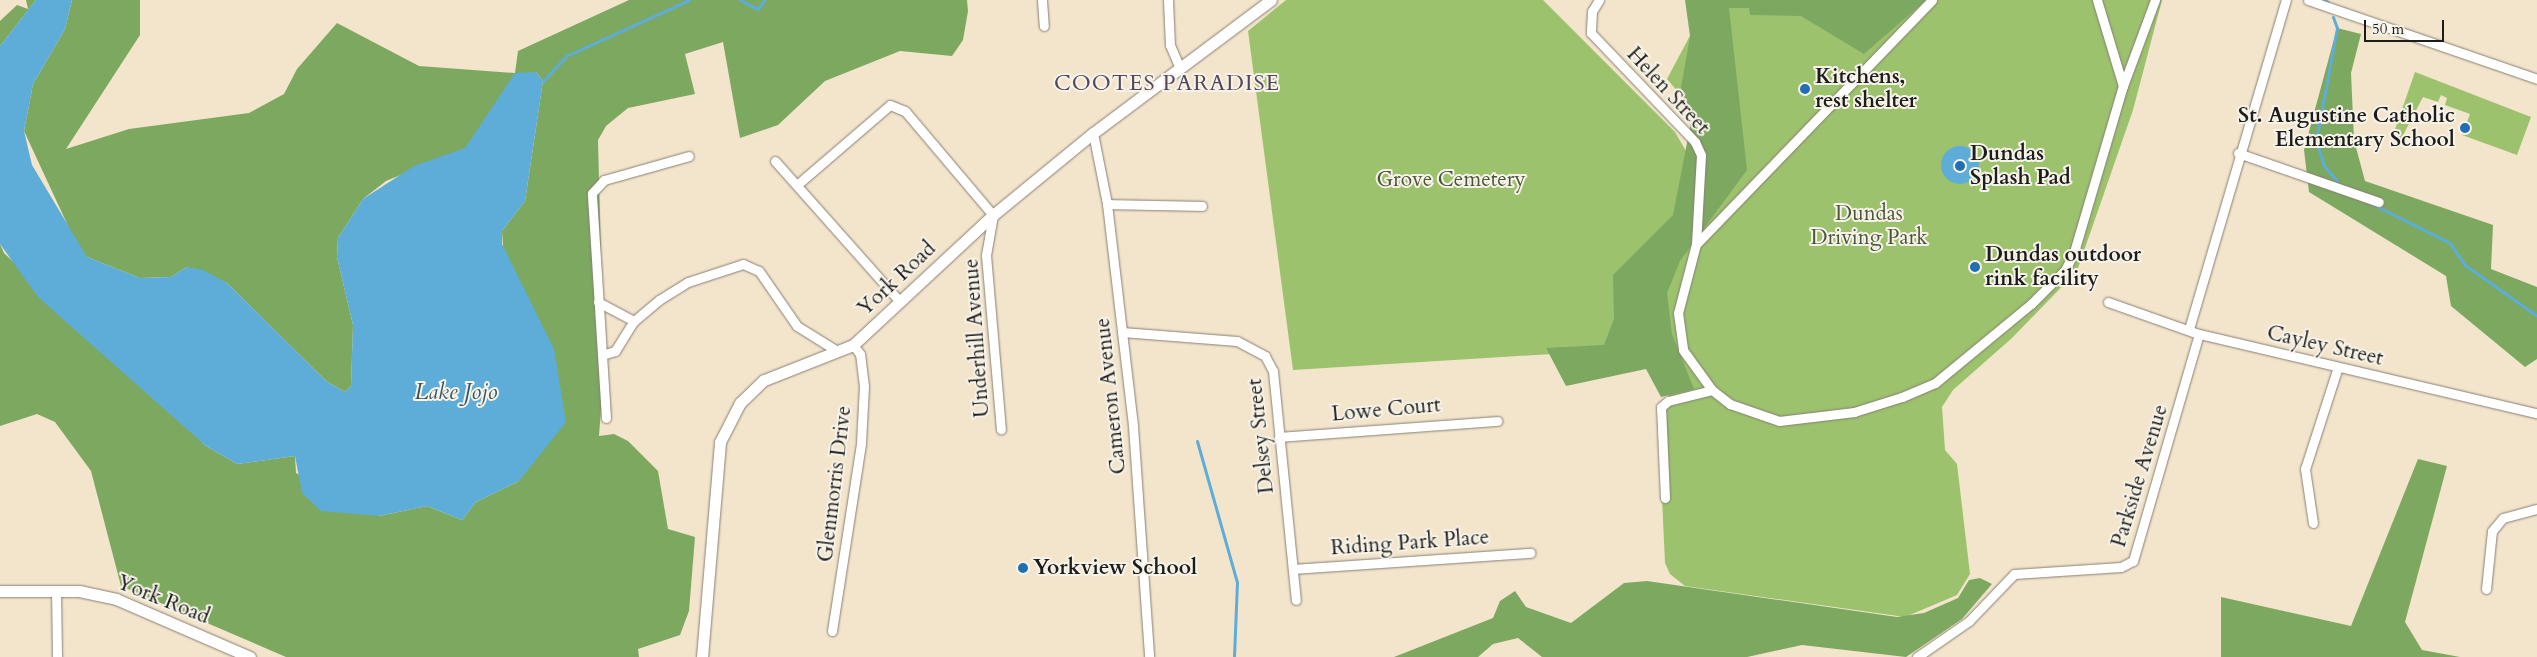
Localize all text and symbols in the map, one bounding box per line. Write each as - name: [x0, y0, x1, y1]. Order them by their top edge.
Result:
- scale bar: [2367, 10, 2447, 42]
- text: 50 m: [2372, 19, 2404, 39]
- street label: Helen Street: [1621, 42, 1715, 140]
- place label: Kitchens, rest shelter: [1815, 64, 1917, 114]
- district label: COOTES PARADISE: [1052, 71, 1282, 97]
- marker: Kitchens, rest shelter: [1799, 83, 1811, 95]
- place label: St. Augustine Catholic Elementary School: [2238, 103, 2455, 153]
- marker: St. Augustine Catholic Elementary School: [2459, 122, 2471, 134]
- place label: Dundas Splash Pad: [1970, 141, 2071, 191]
- marker: Dundas Splash Pad: [1954, 160, 1966, 172]
- park label: Grove Cemetery: [1376, 167, 1526, 193]
- park label: Dundas Driving Park: [1811, 201, 1927, 251]
- street label: York Road: [853, 236, 941, 322]
- place label: Dundas outdoor rink facility: [1985, 242, 2141, 292]
- street label: Underhill Avenue: [959, 258, 995, 418]
- marker: Dundas outdoor rink facility: [1969, 261, 1981, 273]
- street label: Cameron Avenue: [1090, 317, 1132, 475]
- street label: Cayley Street: [2265, 320, 2385, 372]
- street label: Delsey Street: [1242, 377, 1280, 495]
- water label: Lake Jojo: [414, 380, 498, 406]
- street label: Lowe Court: [1330, 393, 1442, 427]
- street label: Parkside Avenue: [2106, 402, 2174, 550]
- street label: Glenmorris Drive: [813, 404, 857, 564]
- street label: Riding Park Place: [1330, 525, 1490, 561]
- place label: Yorkview School: [1033, 555, 1197, 581]
- marker: Yorkview School: [1017, 562, 1029, 574]
- street label: York Road: [113, 570, 213, 630]

